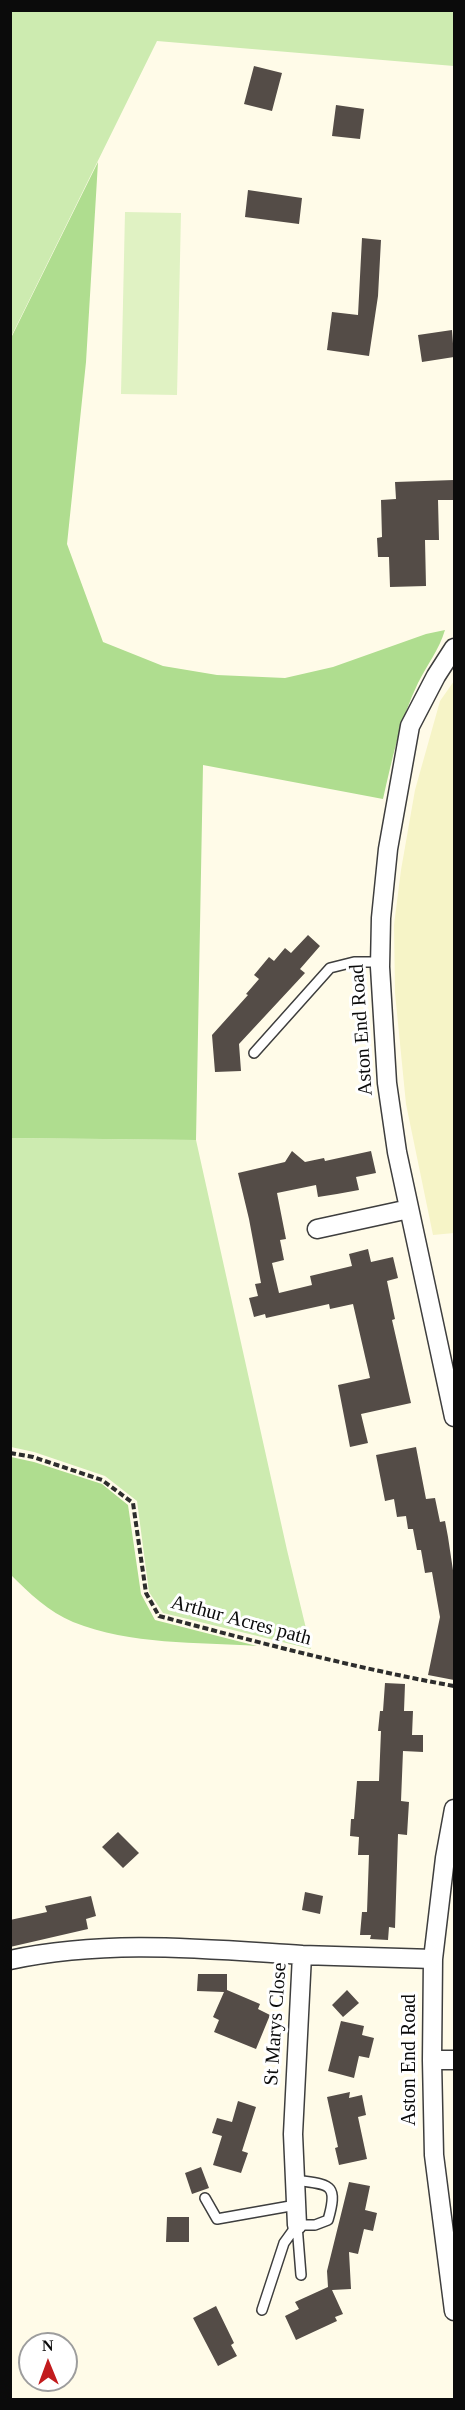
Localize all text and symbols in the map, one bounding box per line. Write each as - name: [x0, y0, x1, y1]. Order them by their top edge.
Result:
- street label: Aston End Road: [345, 963, 379, 1097]
- street label: Arthur Acres path: [168, 1591, 314, 1651]
- street label: St Marys Close: [260, 1962, 292, 2086]
- street label: Aston End Road: [398, 1994, 422, 2126]
- north arrow: [18, 2332, 78, 2392]
- text: N: [42, 2337, 54, 2354]

